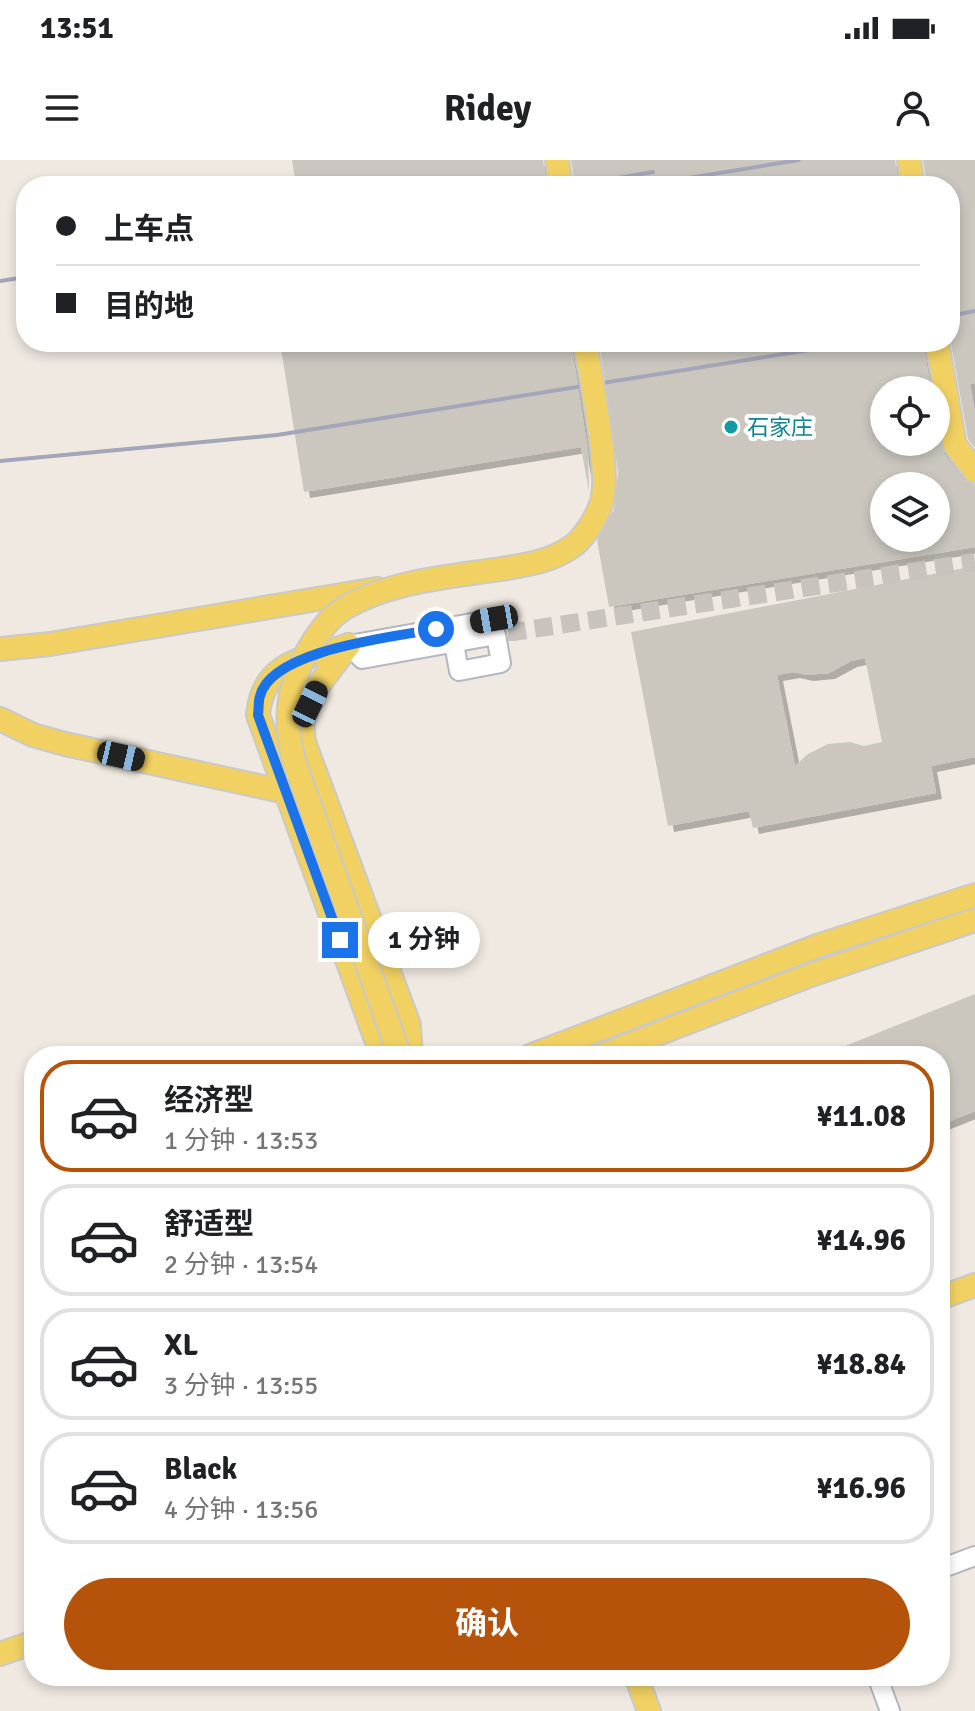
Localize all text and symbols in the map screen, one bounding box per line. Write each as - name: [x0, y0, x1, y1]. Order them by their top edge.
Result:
- text: 13:51: [40, 10, 114, 47]
- icon: menu: [40, 86, 84, 130]
- text: Ridey: [444, 86, 531, 131]
- icon: person: [891, 86, 935, 130]
- text: 上车点: [104, 211, 194, 248]
- text: 目的地: [104, 288, 194, 325]
- map controls: [870, 376, 950, 552]
- button: locate: [870, 376, 950, 456]
- place label: 石家庄: [747, 414, 813, 441]
- marker: 石家庄: [722, 418, 740, 436]
- button: layers: [870, 472, 950, 552]
- car: [468, 603, 520, 635]
- route start: [418, 611, 454, 647]
- car: [289, 677, 331, 731]
- car: [95, 739, 147, 773]
- callout: 1 分钟: [368, 912, 480, 968]
- route end: [322, 922, 358, 958]
- text: 1 分钟: [388, 924, 460, 956]
- icon: car: [68, 1080, 140, 1152]
- text: 经济型: [164, 1082, 254, 1119]
- text: ¥11.08: [816, 1098, 906, 1135]
- text: 1 分钟 · 13:53: [164, 1125, 318, 1157]
- icon: car: [68, 1204, 140, 1276]
- text: 舒适型: [164, 1206, 254, 1243]
- text: ¥14.96: [816, 1222, 906, 1259]
- text: 2 分钟 · 13:54: [164, 1249, 318, 1281]
- text: XL: [164, 1327, 198, 1364]
- icon: car: [68, 1328, 140, 1400]
- text: ¥18.84: [816, 1346, 906, 1383]
- text: 3 分钟 · 13:55: [164, 1370, 318, 1402]
- text: Black: [164, 1451, 237, 1488]
- icon: car: [68, 1452, 140, 1524]
- text: ¥16.96: [816, 1470, 906, 1507]
- text: 4 分钟 · 13:56: [164, 1494, 318, 1526]
- button: 确认: [64, 1578, 910, 1670]

